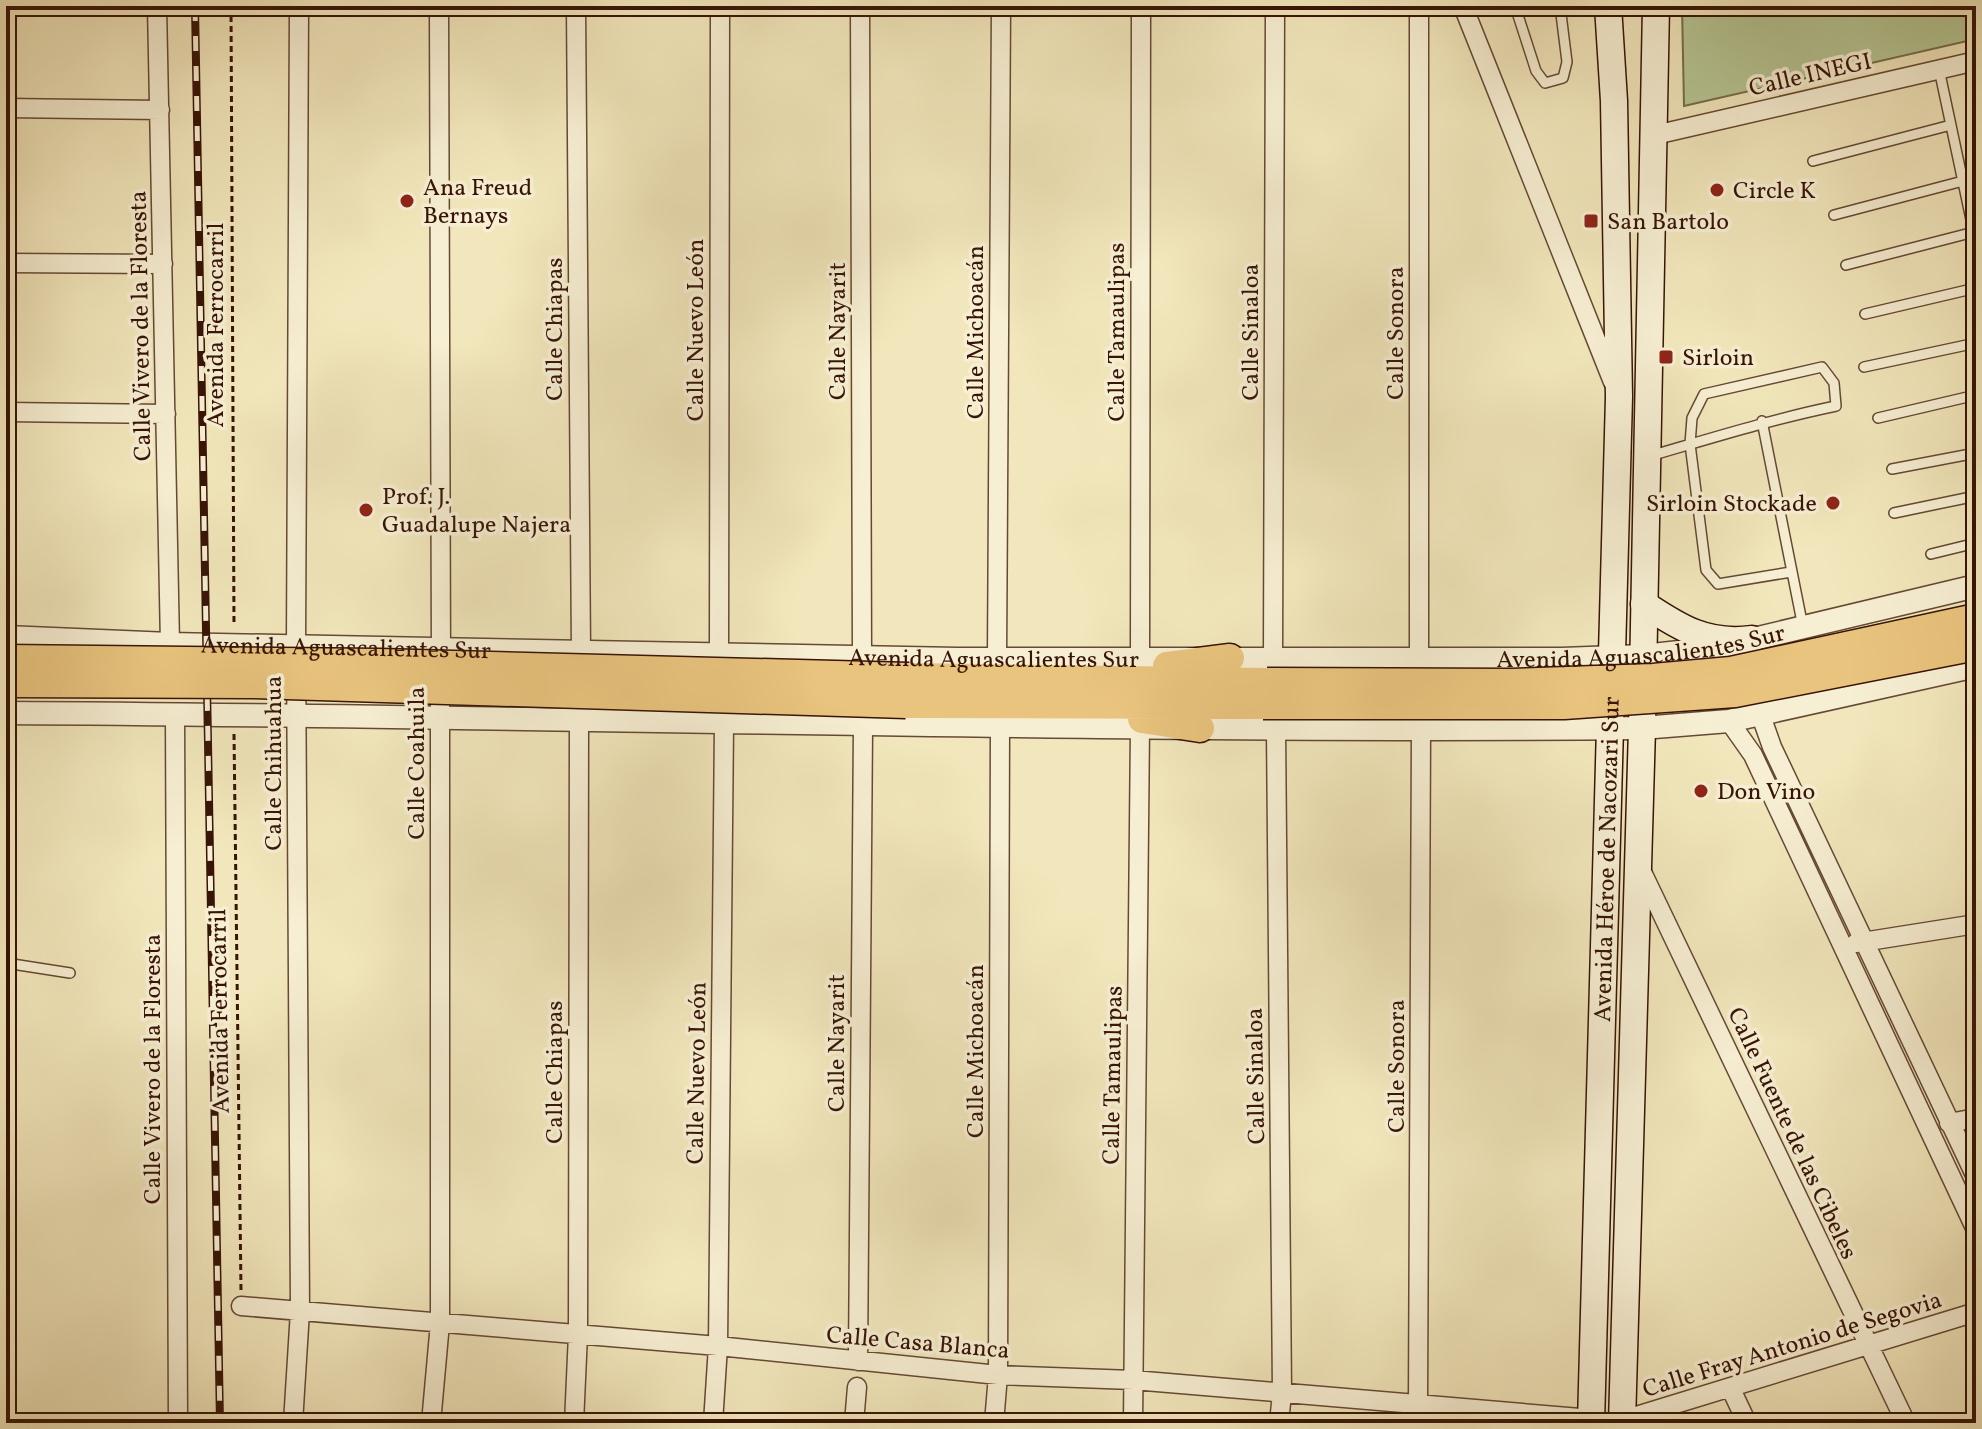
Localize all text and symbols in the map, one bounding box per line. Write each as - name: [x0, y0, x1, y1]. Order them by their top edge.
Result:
- street label: Calle INEGI: [1746, 45, 1875, 107]
- place label: Ana Freud Bernays: [423, 172, 532, 234]
- place label: Circle K: [1733, 175, 1816, 209]
- marker: Circle K: [1708, 181, 1726, 199]
- street label: Calle Vivero de la Floresta: [123, 190, 161, 461]
- marker: Ana Freud Bernays: [398, 192, 416, 210]
- place label: San Bartolo: [1607, 206, 1729, 240]
- marker: San Bartolo: [1582, 212, 1600, 230]
- street label: Avenida Ferrocarril: [200, 223, 234, 427]
- street label: Calle Nuevo León: [680, 239, 714, 421]
- street label: Calle Tamaulipas: [1101, 242, 1135, 422]
- street label: Calle Michoacán: [960, 245, 994, 419]
- street label: Calle Chiapas: [539, 257, 573, 401]
- street label: Calle Nayarit: [822, 262, 856, 400]
- street label: Calle Sinaloa: [1235, 264, 1269, 400]
- street label: Calle Sonora: [1380, 266, 1414, 400]
- place label: Sirloin: [1682, 342, 1754, 376]
- marker: Sirloin: [1657, 348, 1675, 366]
- place label: Prof. J. Guadalupe Najera: [382, 481, 571, 543]
- place label: Sirloin Stockade: [1646, 488, 1817, 522]
- marker: Sirloin Stockade: [1824, 494, 1842, 512]
- marker: Prof. J. Guadalupe Najera: [357, 501, 375, 519]
- street label: Avenida Aguascalientes Sur: [1496, 617, 1789, 678]
- street label: Avenida Aguascalientes Sur: [200, 630, 491, 669]
- street label: Avenida Aguascalientes Sur: [848, 642, 1139, 678]
- street label: Calle Chihuahua: [258, 676, 292, 850]
- street label: Calle Coahuila: [401, 687, 435, 839]
- street label: Avenida Héroe de Nacozari Sur: [1587, 696, 1630, 1023]
- place label: Don Vino: [1717, 776, 1815, 810]
- marker: Don Vino: [1692, 782, 1710, 800]
- street label: Avenida Ferrocarril: [202, 908, 240, 1114]
- street label: Calle Vivero de la Floresta: [137, 934, 171, 1204]
- street label: Calle Michoacán: [960, 964, 994, 1138]
- street label: Calle Nayarit: [821, 974, 855, 1112]
- street label: Calle Nuevo León: [679, 981, 717, 1165]
- street label: Calle Tamaulipas: [1095, 985, 1133, 1165]
- street label: Calle Sonora: [1381, 999, 1415, 1133]
- street label: Calle Chiapas: [539, 1000, 573, 1144]
- street label: Calle Fuente de las Cibeles: [1718, 1002, 1865, 1265]
- street label: Calle Sinaloa: [1239, 1007, 1275, 1145]
- street label: Calle Fray Antonio de Segovia: [1639, 1284, 1947, 1408]
- street label: Calle Casa Blanca: [825, 1319, 1011, 1369]

